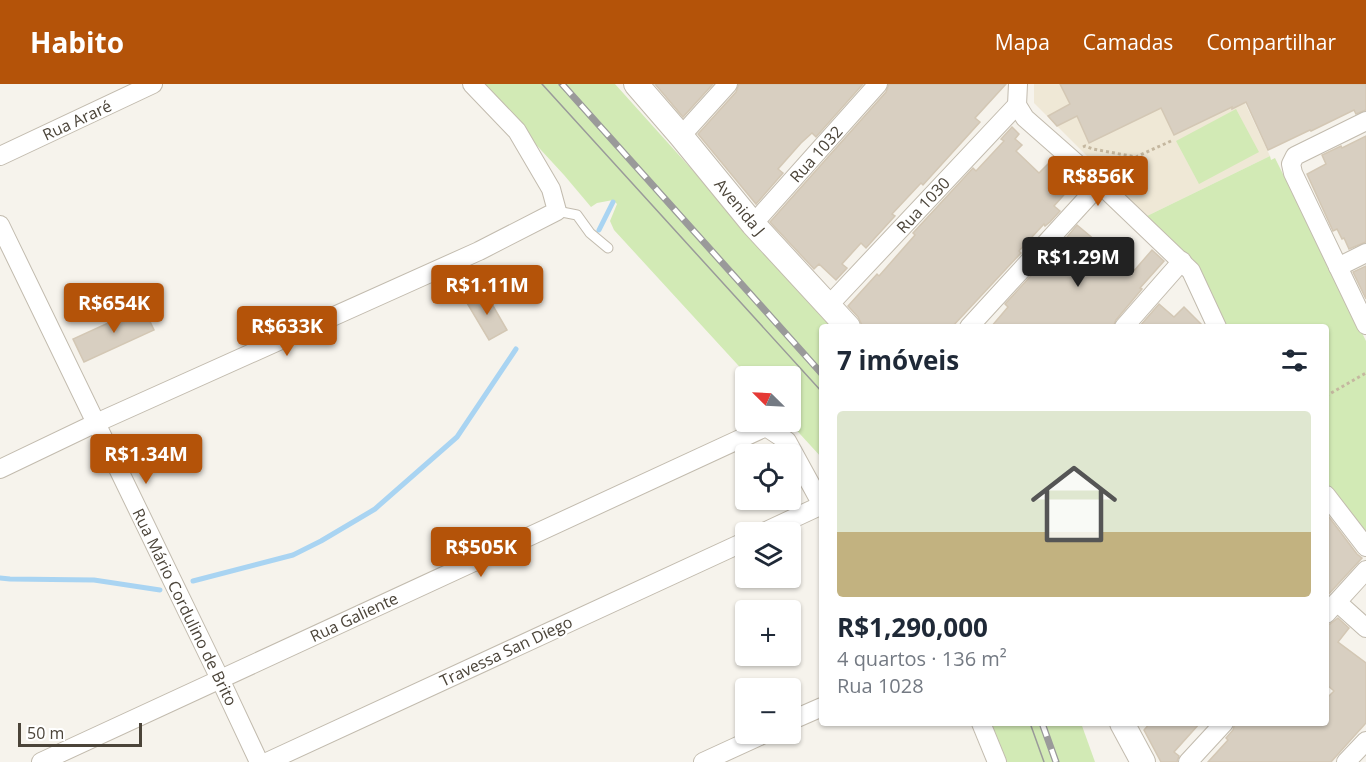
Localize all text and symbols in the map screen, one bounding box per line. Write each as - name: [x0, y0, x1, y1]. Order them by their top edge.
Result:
- text: Habito: [30, 23, 124, 61]
- text: Mapa: [995, 28, 1050, 56]
- text: Camadas: [1083, 28, 1173, 56]
- text: Compartilhar: [1206, 28, 1336, 56]
- street label: Rua Araré: [39, 94, 115, 146]
- street label: Rua 1032: [785, 121, 847, 187]
- pin: R$856K: [1049, 156, 1147, 207]
- text: R$856K: [1062, 162, 1134, 189]
- street label: Rua 1030: [891, 172, 955, 238]
- street label: Avenida J: [710, 174, 770, 240]
- pin: R$1.29M: [1023, 237, 1133, 288]
- text: R$1.29M: [1036, 243, 1120, 270]
- pin: R$1.11M: [432, 265, 542, 316]
- text: R$1.11M: [445, 271, 529, 298]
- pin: R$654K: [65, 283, 163, 334]
- text: R$654K: [78, 289, 150, 316]
- pin: R$633K: [238, 306, 336, 357]
- text: R$633K: [251, 312, 323, 339]
- text: 7 imóveis: [837, 342, 959, 378]
- icon: filters: [1278, 344, 1311, 377]
- north arrow: [735, 366, 801, 432]
- map controls: [735, 366, 801, 744]
- pin: R$1.34M: [91, 434, 201, 485]
- text: R$1.34M: [104, 440, 188, 467]
- button: locate: [735, 444, 801, 510]
- icon: home: [1020, 450, 1128, 558]
- street label: Rua Mário Cordulino de Brito: [128, 505, 242, 709]
- button: layers: [735, 522, 801, 588]
- pin: R$505K: [432, 527, 530, 578]
- text: R$505K: [445, 533, 517, 560]
- street label: Rua Galiente: [306, 587, 402, 647]
- button: +: [735, 600, 801, 666]
- text: R$1,290,000: [837, 609, 988, 645]
- street label: Travessa San Diego: [436, 611, 576, 691]
- text: 4 quartos · 136 m²: [837, 645, 1007, 672]
- text: Rua 1028: [837, 672, 924, 699]
- button: −: [735, 678, 801, 744]
- scale bar: [18, 720, 142, 748]
- text: 50 m: [27, 722, 64, 744]

